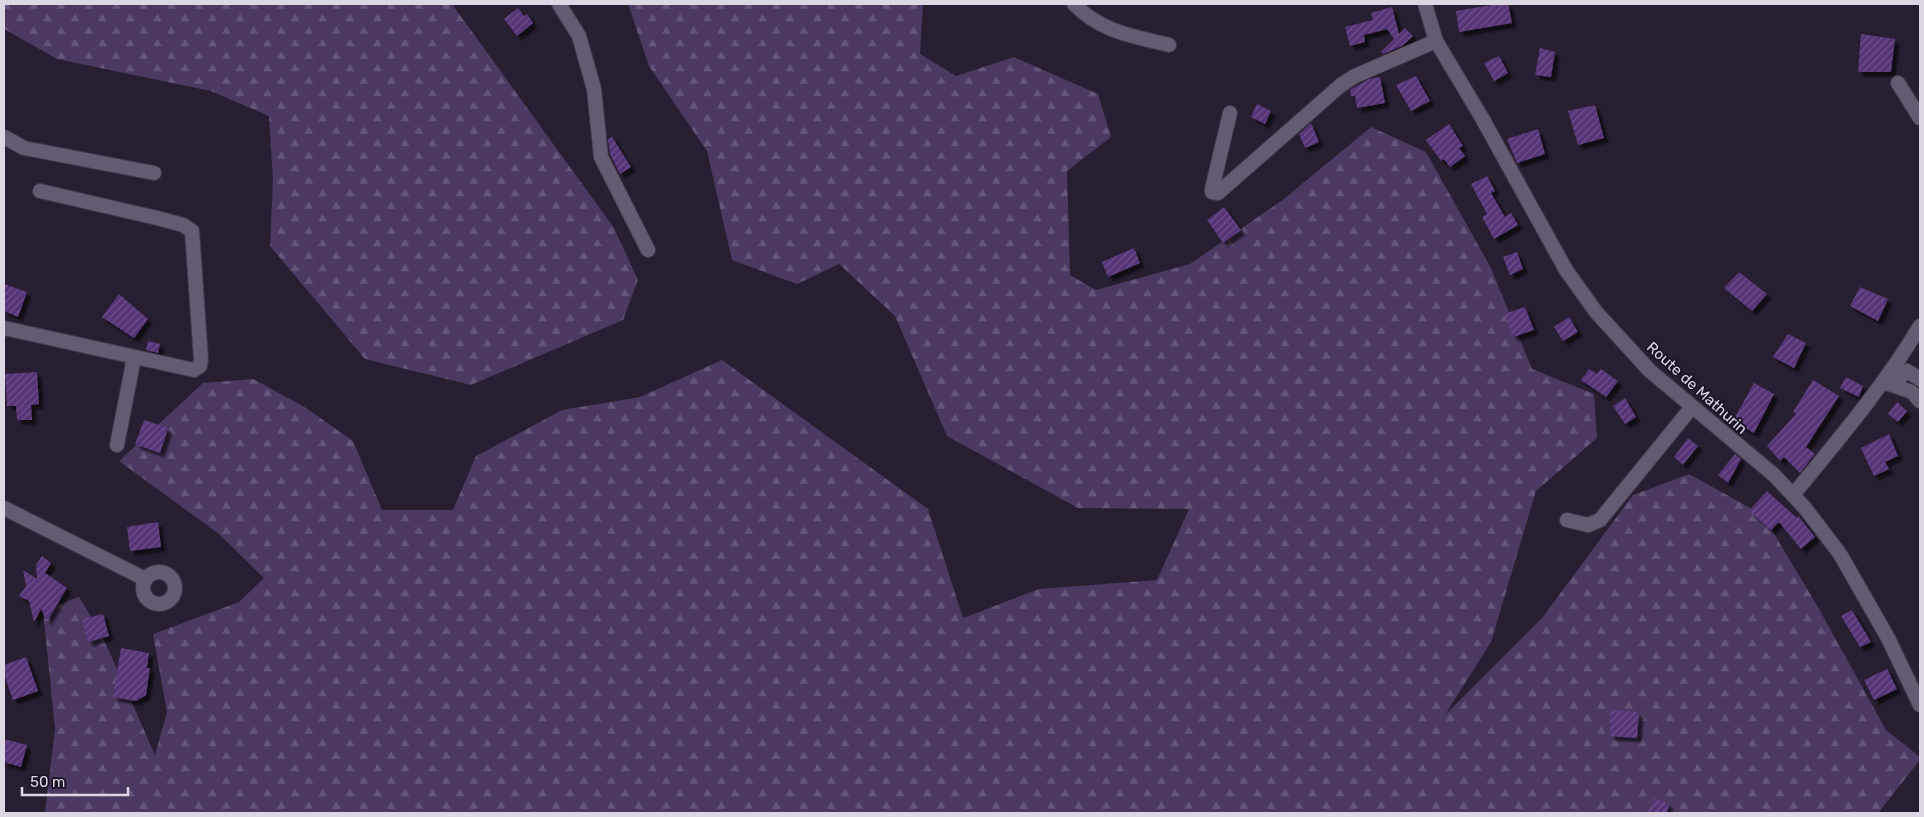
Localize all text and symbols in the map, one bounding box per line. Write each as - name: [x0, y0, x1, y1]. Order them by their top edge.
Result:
- street label: Route de Mathurin: [1643, 338, 1751, 438]
- scale bar: [22, 764, 129, 796]
- text: 50 m: [30, 773, 65, 791]

